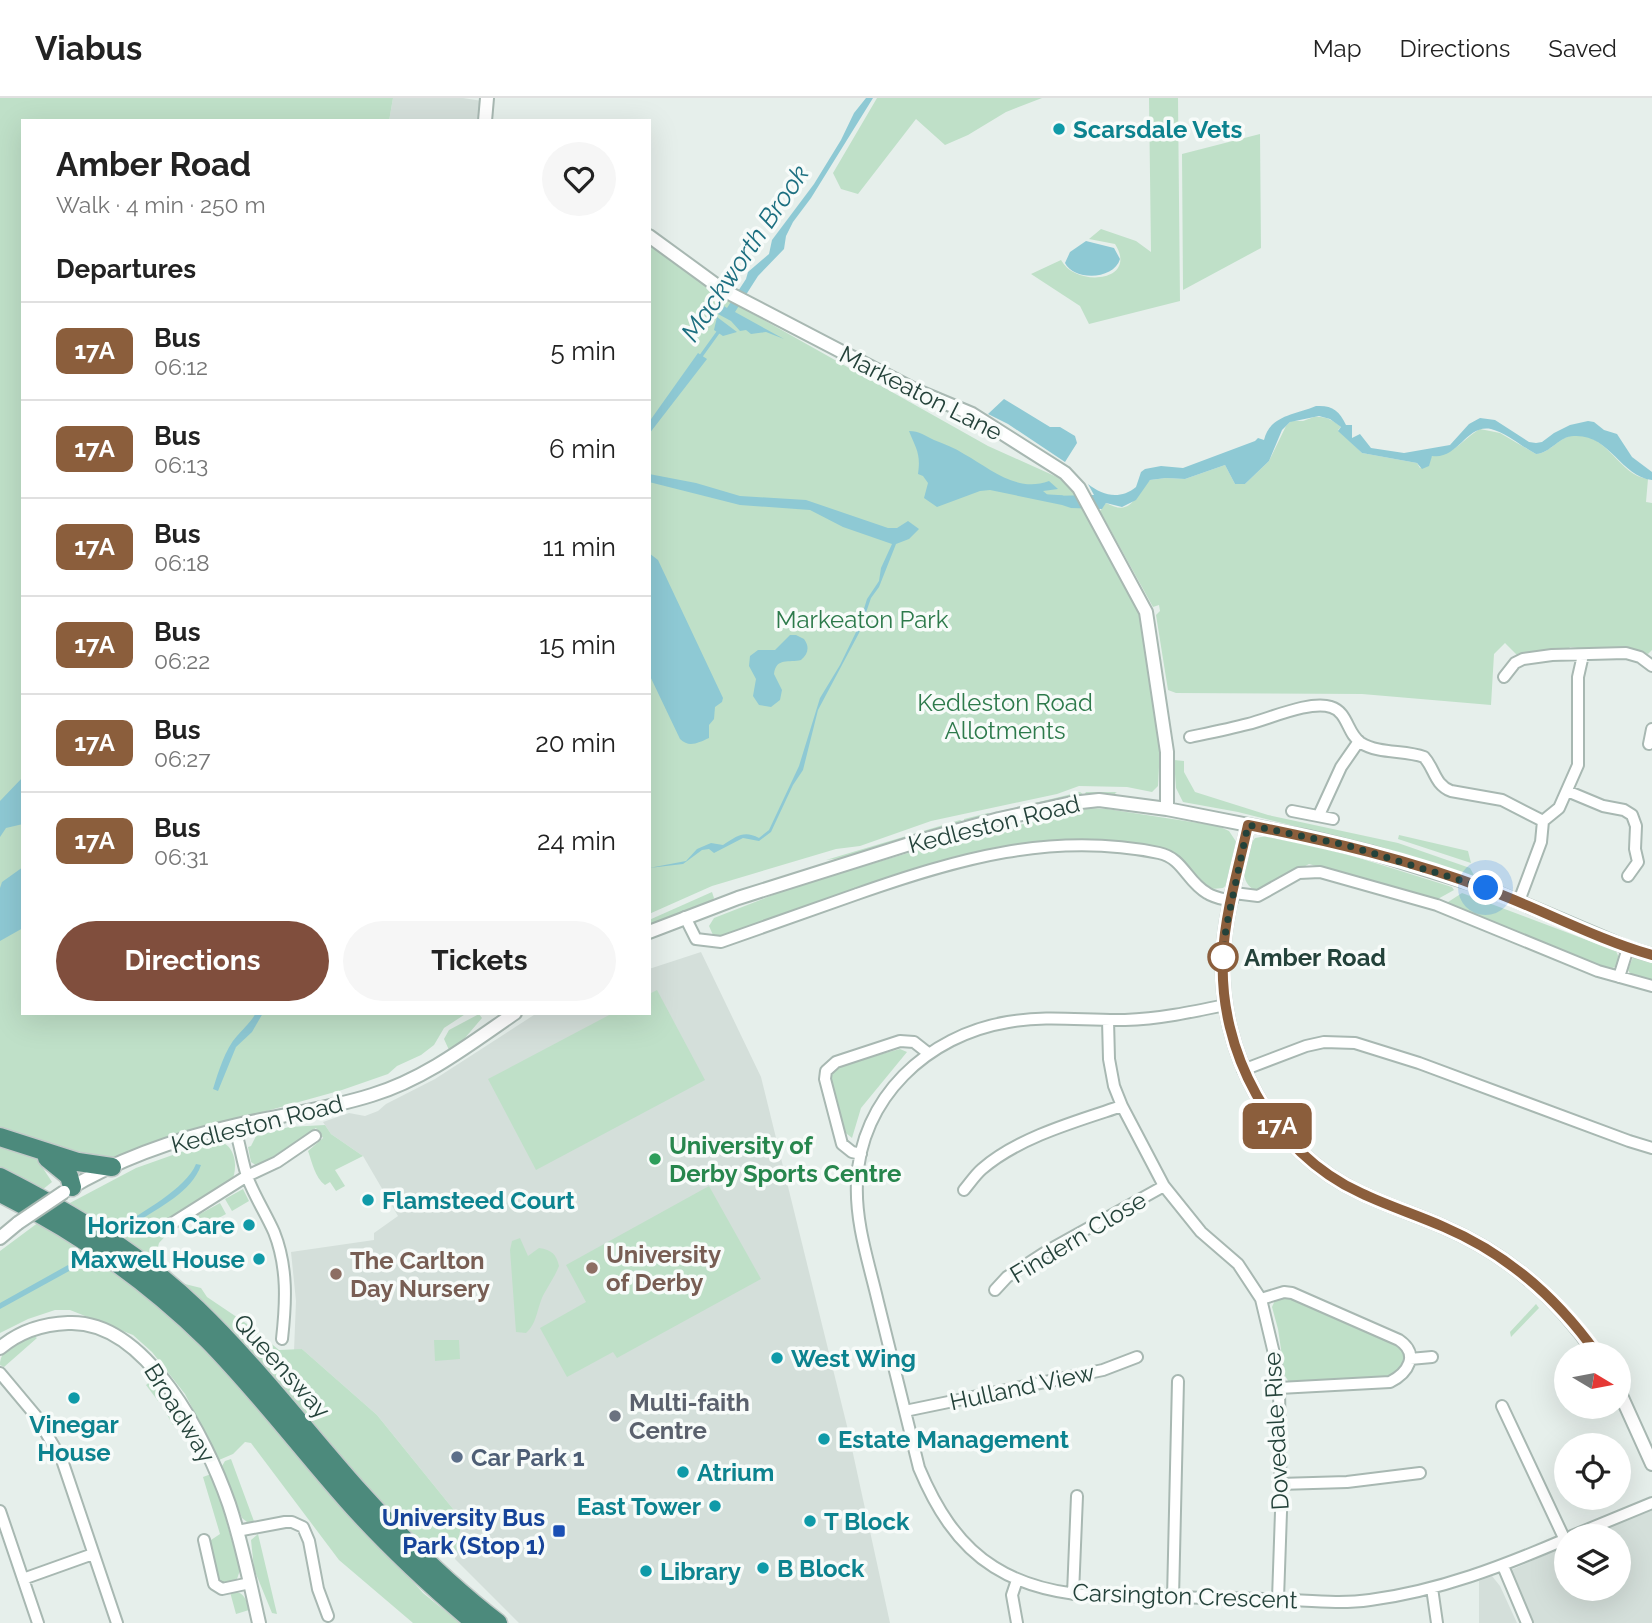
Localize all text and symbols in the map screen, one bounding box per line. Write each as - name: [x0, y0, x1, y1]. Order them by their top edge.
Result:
- text: Viabus: [35, 29, 142, 68]
- text: Map: [1313, 34, 1362, 63]
- text: Directions: [1400, 34, 1510, 63]
- text: Saved: [1548, 34, 1617, 63]
- place label: Scarsdale Vets: [1073, 115, 1242, 144]
- marker: Scarsdale Vets: [1051, 121, 1067, 137]
- button: heart: [542, 142, 616, 216]
- text: Amber Road: [56, 145, 251, 184]
- water label: Mackworth Brook: [675, 159, 815, 347]
- text: Walk · 4 min · 250 m: [56, 191, 266, 218]
- text: Departures: [56, 254, 196, 284]
- text: Bus: [154, 323, 201, 353]
- text: 17A: [74, 336, 115, 365]
- text: 5 min: [550, 336, 616, 366]
- street label: Markeaton Lane: [835, 339, 1007, 447]
- text: 06:12: [154, 353, 208, 380]
- text: Bus: [154, 421, 201, 451]
- text: 17A: [74, 434, 115, 463]
- text: 6 min: [549, 434, 616, 464]
- text: 06:13: [154, 451, 208, 478]
- text: Bus: [154, 519, 201, 549]
- text: 17A: [74, 532, 115, 561]
- text: 11 min: [542, 532, 616, 562]
- text: 06:18: [154, 549, 210, 576]
- park label: Markeaton Park: [776, 605, 949, 634]
- text: Bus: [154, 617, 201, 647]
- text: 17A: [74, 630, 115, 659]
- text: 15 min: [539, 630, 616, 660]
- text: 06:22: [154, 647, 210, 674]
- park label: Kedleston Road Allotments: [917, 688, 1093, 745]
- text: Bus: [154, 715, 201, 745]
- text: 17A: [74, 728, 115, 757]
- text: 20 min: [535, 728, 616, 758]
- text: 06:27: [154, 745, 211, 772]
- street label: Kedleston Road: [905, 789, 1083, 859]
- text: Bus: [154, 813, 201, 843]
- text: 17A: [74, 826, 115, 855]
- text: 24 min: [537, 826, 616, 856]
- text: 06:31: [154, 843, 208, 870]
- your location: [1468, 870, 1503, 905]
- button: Directions: [56, 921, 329, 1001]
- button: Tickets: [343, 921, 616, 1001]
- marker: Amber Road: [1208, 942, 1238, 972]
- place label: Amber Road: [1244, 943, 1386, 972]
- street label: Kedleston Road: [168, 1089, 346, 1159]
- line badge: 17A: [1237, 1103, 1317, 1149]
- text: 17A: [1257, 1111, 1297, 1140]
- place label: University of Derby Sports Centre: [669, 1131, 901, 1188]
- marker: University of Derby Sports Centre: [647, 1151, 663, 1167]
- street label: Findern Close: [1005, 1185, 1151, 1289]
- place label: Flamsteed Court: [382, 1186, 575, 1215]
- marker: Flamsteed Court: [360, 1192, 376, 1208]
- place label: Horizon Care: [87, 1211, 235, 1240]
- marker: Horizon Care: [241, 1217, 257, 1233]
- place label: University of Derby: [606, 1240, 721, 1297]
- place label: Maxwell House: [70, 1245, 245, 1274]
- place label: The Carlton Day Nursery: [350, 1246, 490, 1303]
- marker: Maxwell House: [251, 1251, 267, 1267]
- marker: University of Derby: [584, 1260, 600, 1276]
- marker: The Carlton Day Nursery: [328, 1266, 344, 1282]
- street label: Queensway: [228, 1308, 336, 1424]
- north arrow: [1554, 1342, 1631, 1419]
- map controls: [1554, 1342, 1631, 1601]
- place label: West Wing: [791, 1344, 916, 1373]
- marker: West Wing: [769, 1350, 785, 1366]
- street label: Dovedale Rise: [1257, 1351, 1295, 1511]
- street label: Hulland View: [947, 1357, 1097, 1416]
- street label: Broadway: [138, 1358, 222, 1468]
- place label: Multi-faith Centre: [629, 1388, 750, 1445]
- marker: Vinegar House: [66, 1390, 82, 1406]
- marker: Multi-faith Centre: [607, 1408, 623, 1424]
- place label: Vinegar House: [29, 1410, 119, 1467]
- place label: Estate Management: [838, 1425, 1069, 1454]
- marker: Estate Management: [816, 1431, 832, 1447]
- button: locate: [1554, 1433, 1631, 1510]
- place label: Car Park 1: [471, 1443, 585, 1472]
- marker: Car Park 1: [449, 1449, 465, 1465]
- place label: Atrium: [697, 1458, 774, 1487]
- marker: Atrium: [675, 1464, 691, 1480]
- place label: East Tower: [577, 1492, 701, 1521]
- marker: East Tower: [707, 1498, 723, 1514]
- place label: University Bus Park (Stop 1): [382, 1503, 545, 1560]
- place label: T Block: [824, 1507, 910, 1536]
- marker: T Block: [802, 1513, 818, 1529]
- marker: University Bus Park (Stop 1): [551, 1523, 567, 1539]
- button: layers: [1554, 1524, 1631, 1601]
- place label: B Block: [777, 1554, 865, 1583]
- place label: Library: [660, 1557, 741, 1586]
- marker: B Block: [755, 1560, 771, 1576]
- marker: Library: [638, 1563, 654, 1579]
- street label: Carsington Crescent: [1072, 1578, 1298, 1614]

